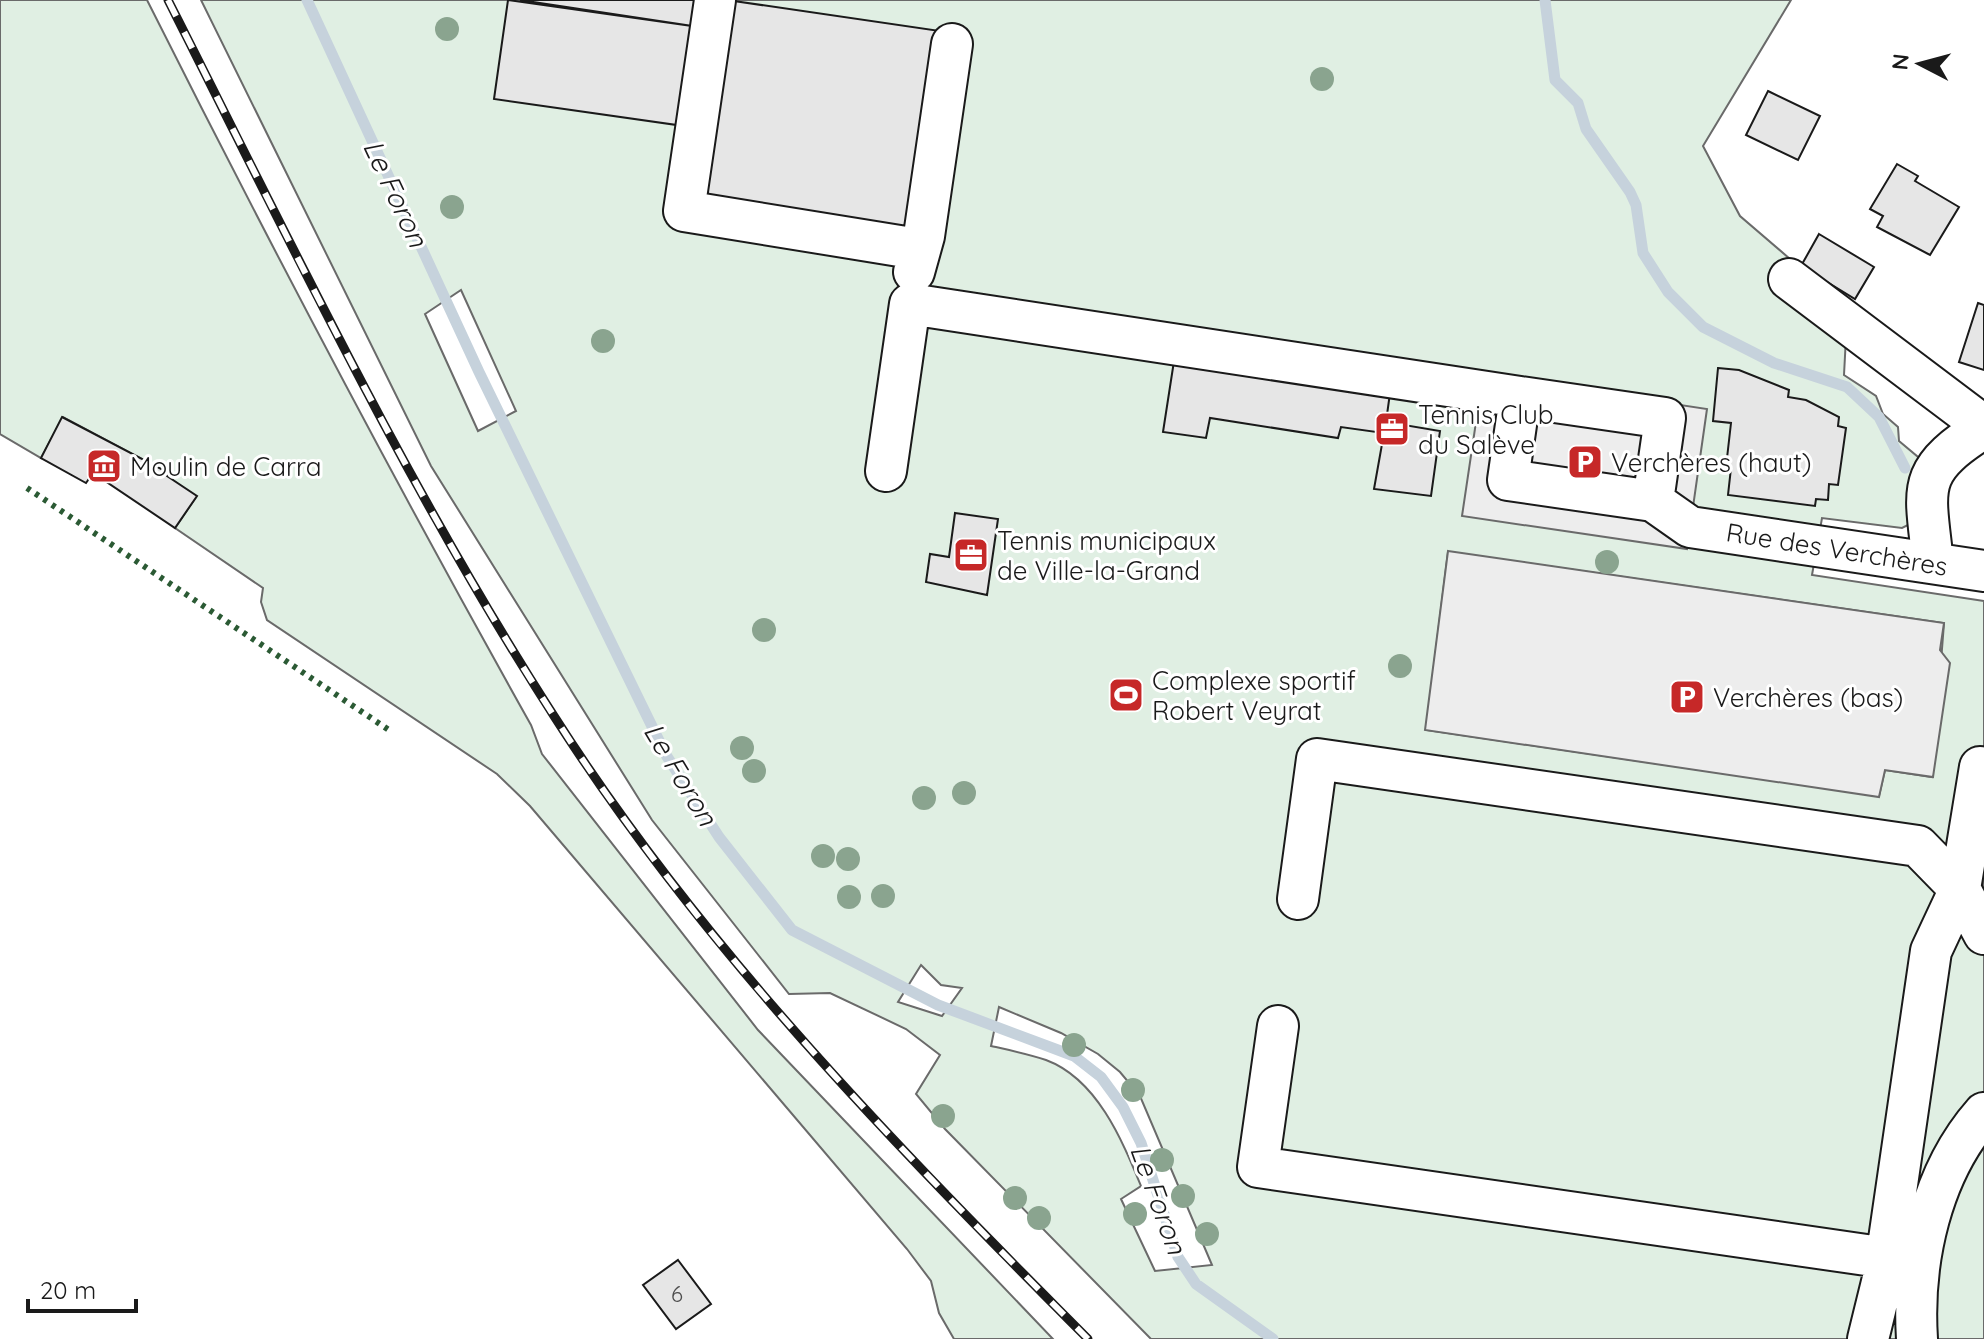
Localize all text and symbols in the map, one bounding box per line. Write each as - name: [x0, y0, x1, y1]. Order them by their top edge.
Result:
- north arrow: [1880, 24, 1960, 104]
- text: N: [1885, 52, 1915, 71]
- water label: Le Foron: [356, 134, 436, 253]
- place label: Tennis Club du Salève: [1418, 398, 1554, 461]
- office icon: Tennis Club du Salève: [1373, 410, 1411, 448]
- parking icon: Verchères (haut): [1566, 443, 1604, 481]
- place label: Verchères (haut): [1611, 446, 1812, 479]
- museum icon: Moulin de Carra: [85, 447, 123, 485]
- place label: Moulin de Carra: [130, 450, 321, 483]
- street label: Rue des Verchères: [1724, 515, 1950, 583]
- place label: Tennis municipaux de Ville-la-Grand: [997, 524, 1216, 587]
- office icon: Tennis municipaux de Ville-la-Grand: [952, 536, 990, 574]
- place label: Complexe sportif Robert Veyrat: [1152, 664, 1356, 727]
- sports icon: Complexe sportif Robert Veyrat: [1107, 676, 1145, 714]
- parking icon: Verchères (bas): [1668, 678, 1706, 716]
- place label: Verchères (bas): [1713, 681, 1903, 714]
- water label: Le Foron: [637, 716, 726, 833]
- water label: Le Foron: [1123, 1139, 1195, 1259]
- scale bar: [28, 1263, 136, 1313]
- text: 20 m: [40, 1275, 96, 1305]
- house number: 6: [671, 1280, 683, 1308]

